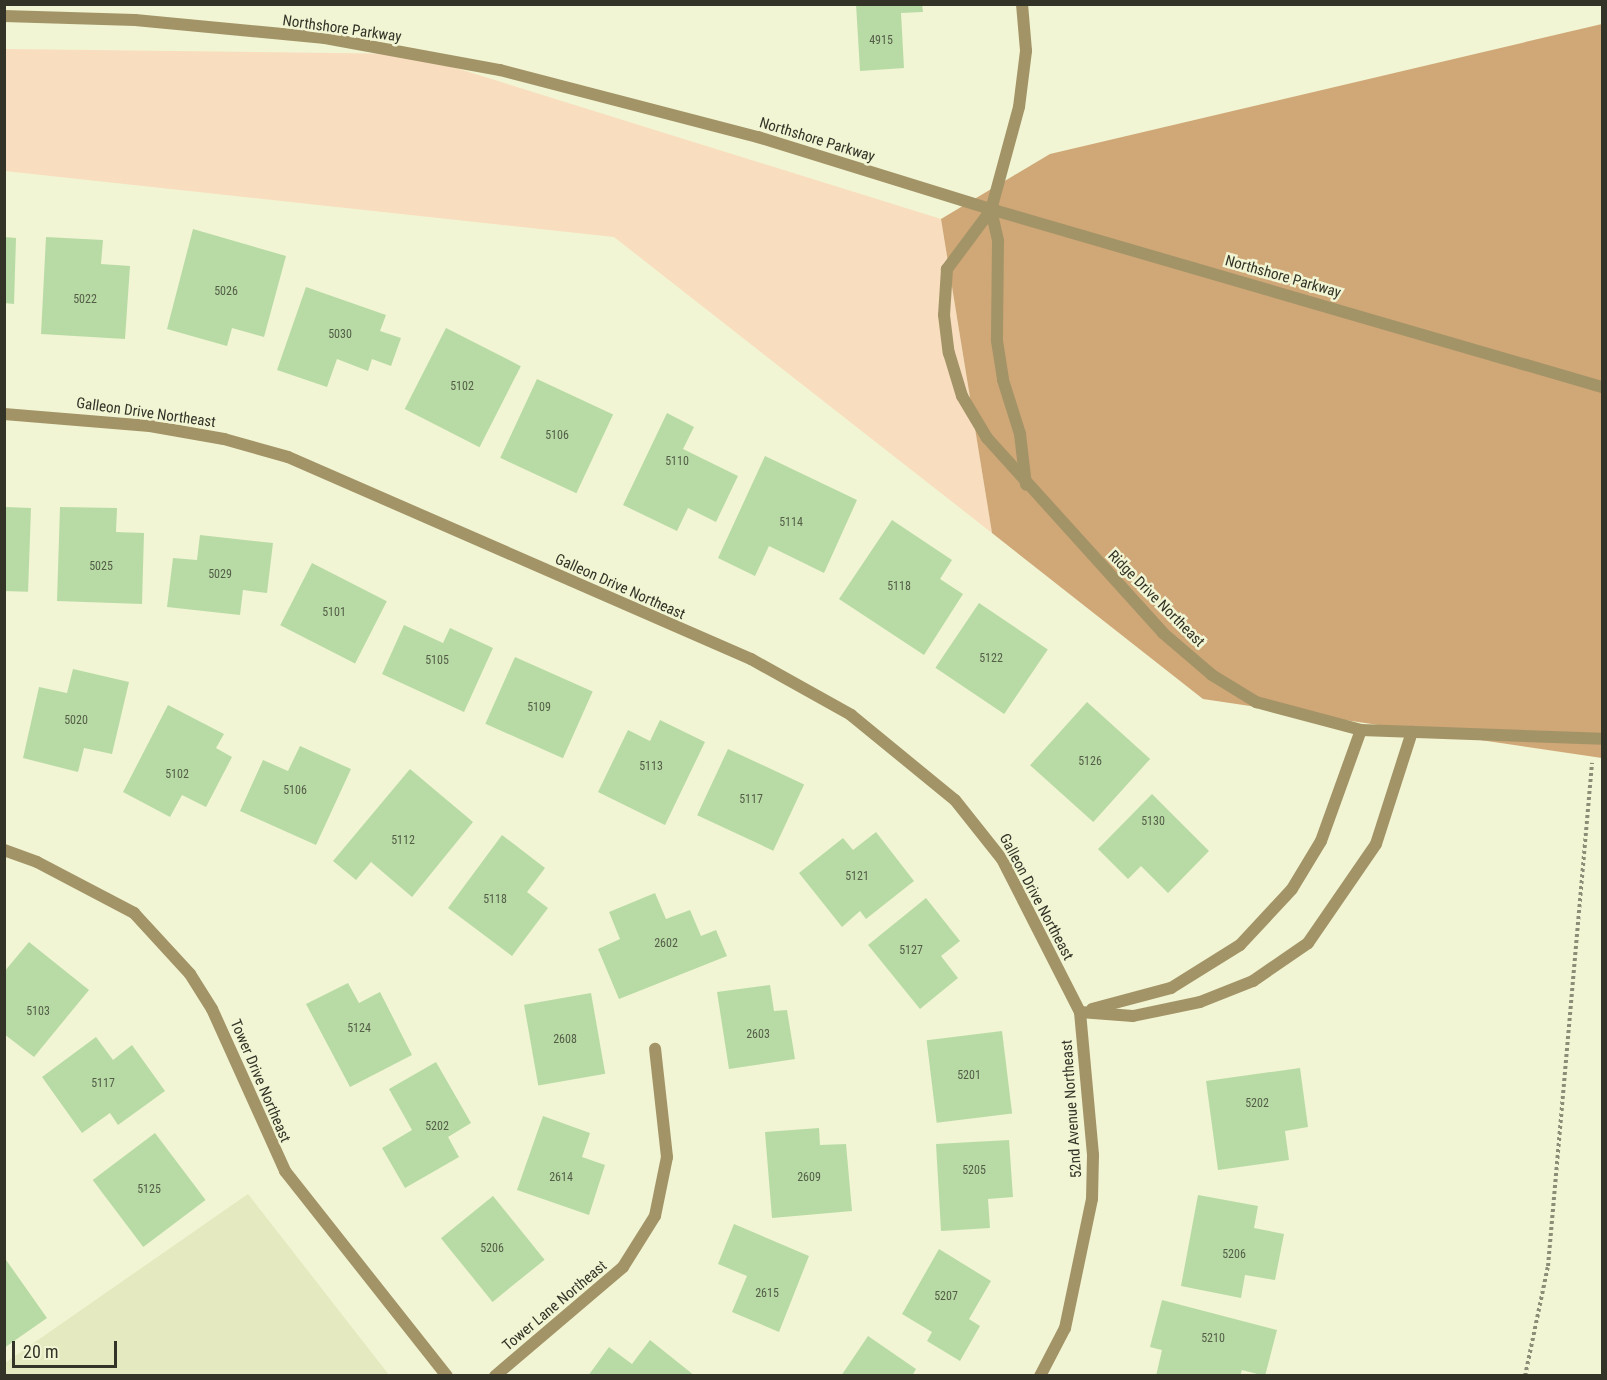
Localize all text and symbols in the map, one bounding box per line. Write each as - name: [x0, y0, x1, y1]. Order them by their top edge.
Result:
- street label: Northshore Parkway: [281, 12, 403, 46]
- house number: 4915: [869, 34, 893, 48]
- street label: Northshore Parkway: [757, 114, 877, 166]
- street label: Northshore Parkway: [1223, 252, 1343, 302]
- house number: 5026: [214, 285, 238, 299]
- house number: 5022: [73, 293, 97, 307]
- house number: 5030: [328, 328, 352, 342]
- house number: 5102: [450, 380, 474, 394]
- street label: Galleon Drive Northeast: [75, 394, 217, 432]
- house number: 5106: [545, 429, 569, 443]
- house number: 5110: [665, 455, 689, 469]
- house number: 5114: [779, 516, 803, 530]
- street label: Ridge Drive Northeast: [1104, 547, 1208, 651]
- street label: Galleon Drive Northeast: [552, 550, 688, 624]
- house number: 5025: [89, 560, 113, 574]
- house number: 5029: [208, 568, 232, 582]
- house number: 5118: [887, 580, 911, 594]
- house number: 5101: [322, 606, 346, 620]
- house number: 5122: [979, 652, 1003, 666]
- house number: 5105: [425, 654, 449, 668]
- house number: 5109: [527, 701, 551, 715]
- house number: 5020: [64, 714, 88, 728]
- house number: 5126: [1078, 755, 1102, 769]
- house number: 5113: [639, 760, 663, 774]
- house number: 5102: [165, 768, 189, 782]
- house number: 5106: [283, 784, 307, 798]
- house number: 5117: [739, 793, 763, 807]
- house number: 5130: [1141, 815, 1165, 829]
- street label: Galleon Drive Northeast: [995, 831, 1077, 963]
- house number: 5112: [391, 834, 415, 848]
- house number: 5121: [845, 870, 869, 884]
- house number: 5118: [483, 893, 507, 907]
- house number: 2602: [654, 937, 678, 951]
- house number: 5127: [899, 944, 923, 958]
- house number: 5103: [26, 1005, 50, 1019]
- street label: Tower Drive Northeast: [226, 1017, 294, 1145]
- house number: 5124: [347, 1022, 371, 1036]
- house number: 2603: [746, 1028, 770, 1042]
- house number: 2608: [553, 1033, 577, 1047]
- street label: 52nd Avenue Northeast: [1058, 1039, 1086, 1179]
- house number: 5201: [957, 1069, 981, 1083]
- house number: 5117: [91, 1077, 115, 1091]
- house number: 5202: [1245, 1097, 1269, 1111]
- house number: 5202: [425, 1120, 449, 1134]
- house number: 5205: [962, 1164, 986, 1178]
- house number: 2614: [549, 1171, 573, 1185]
- house number: 2609: [797, 1171, 821, 1185]
- house number: 5125: [137, 1183, 161, 1197]
- house number: 5206: [480, 1242, 504, 1256]
- house number: 5206: [1222, 1248, 1246, 1262]
- street label: Tower Lane Northeast: [499, 1257, 611, 1355]
- house number: 2615: [755, 1287, 779, 1301]
- house number: 5207: [934, 1290, 958, 1304]
- scale bar: [15, 1329, 120, 1367]
- house number: 5210: [1201, 1332, 1225, 1346]
- text: 20 m: [23, 1341, 58, 1362]

